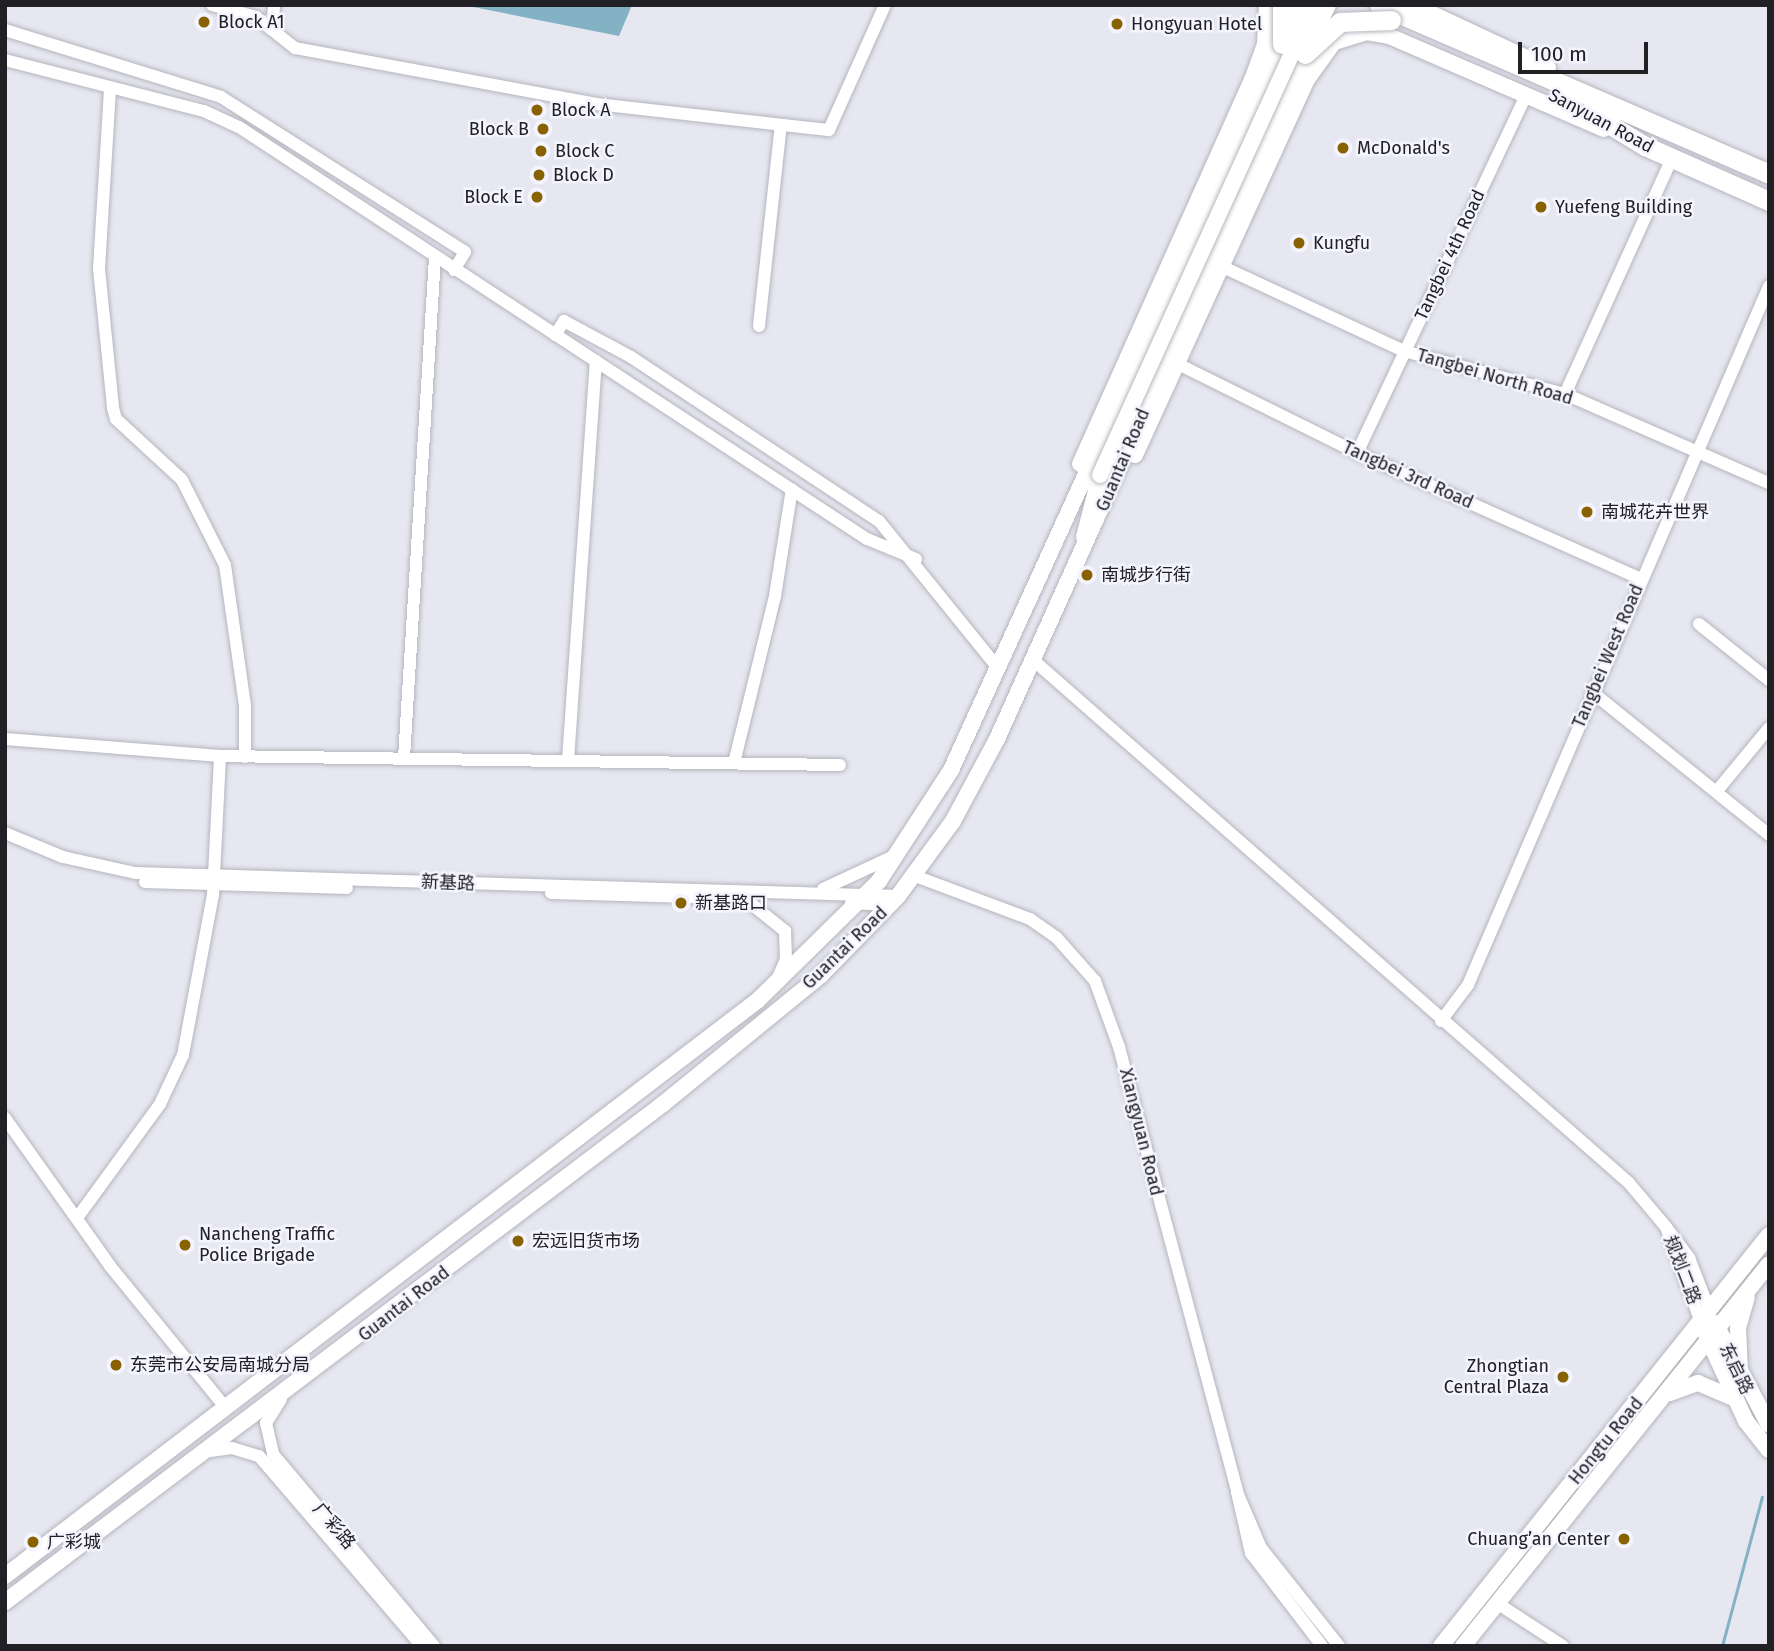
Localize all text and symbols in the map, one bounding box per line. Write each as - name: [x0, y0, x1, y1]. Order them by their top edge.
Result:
- place label: Block A1: [218, 11, 284, 33]
- place label: Hongyuan Hotel: [1131, 13, 1262, 35]
- marker: Block A1: [196, 14, 212, 30]
- marker: Hongyuan Hotel: [1109, 16, 1125, 32]
- scale bar: [1522, 28, 1652, 72]
- text: 100 m: [1531, 41, 1587, 67]
- street label: Sanyuan Road: [1545, 84, 1657, 158]
- place label: Block A: [551, 99, 611, 121]
- marker: Block A: [529, 102, 545, 118]
- place label: Block B: [469, 118, 529, 140]
- marker: Block B: [535, 121, 551, 137]
- place label: McDonald's: [1357, 137, 1450, 159]
- place label: Block C: [555, 140, 614, 162]
- marker: McDonald's: [1335, 140, 1351, 156]
- marker: Block C: [533, 143, 549, 159]
- place label: Block D: [553, 164, 614, 186]
- marker: Block D: [531, 167, 547, 183]
- place label: Block E: [464, 186, 523, 208]
- street label: Tangbei 4th Road: [1410, 186, 1490, 324]
- marker: Block E: [529, 189, 545, 205]
- place label: Yuefeng Building: [1555, 196, 1692, 218]
- marker: Yuefeng Building: [1533, 199, 1549, 215]
- place label: Kungfu: [1313, 232, 1370, 254]
- marker: Kungfu: [1291, 235, 1307, 251]
- street label: Tangbei North Road: [1414, 344, 1576, 410]
- street label: Guantai Road: [1092, 405, 1154, 515]
- street label: Tangbei 3rd Road: [1339, 436, 1477, 514]
- place label: 南城花卉世界: [1601, 501, 1709, 523]
- marker: 南城花卉世界: [1579, 504, 1595, 520]
- place label: 南城步行街: [1101, 564, 1191, 586]
- marker: 南城步行街: [1079, 567, 1095, 583]
- street label: Tangbei West Road: [1568, 581, 1648, 731]
- street label: 新基路: [421, 871, 475, 895]
- place label: 新基路口: [695, 892, 767, 914]
- marker: 新基路口: [673, 895, 689, 911]
- street label: Guantai Road: [798, 902, 892, 994]
- street label: Xiangyuan Road: [1115, 1066, 1167, 1198]
- place label: Nancheng Traffic Police Brigade: [199, 1224, 335, 1266]
- place label: 宏远旧货市场: [532, 1230, 640, 1252]
- marker: 宏远旧货市场: [510, 1233, 526, 1249]
- street label: 规划二路: [1659, 1233, 1705, 1307]
- marker: Nancheng Traffic Police Brigade: [177, 1237, 193, 1253]
- street label: Guantai Road: [354, 1262, 454, 1346]
- street label: 东启路: [1714, 1340, 1758, 1398]
- place label: 东莞市公安局南城分局: [130, 1354, 310, 1376]
- place label: Zhongtian Central Plaza: [1444, 1356, 1549, 1398]
- marker: 东莞市公安局南城分局: [108, 1357, 124, 1373]
- marker: Zhongtian Central Plaza: [1555, 1369, 1571, 1385]
- street label: Hongtu Road: [1564, 1393, 1648, 1489]
- street label: 广彩路: [308, 1498, 360, 1554]
- place label: Chuang’an Center: [1467, 1528, 1610, 1550]
- place label: 广彩城: [47, 1531, 101, 1553]
- marker: Chuang’an Center: [1616, 1531, 1632, 1547]
- marker: 广彩城: [25, 1534, 41, 1550]

